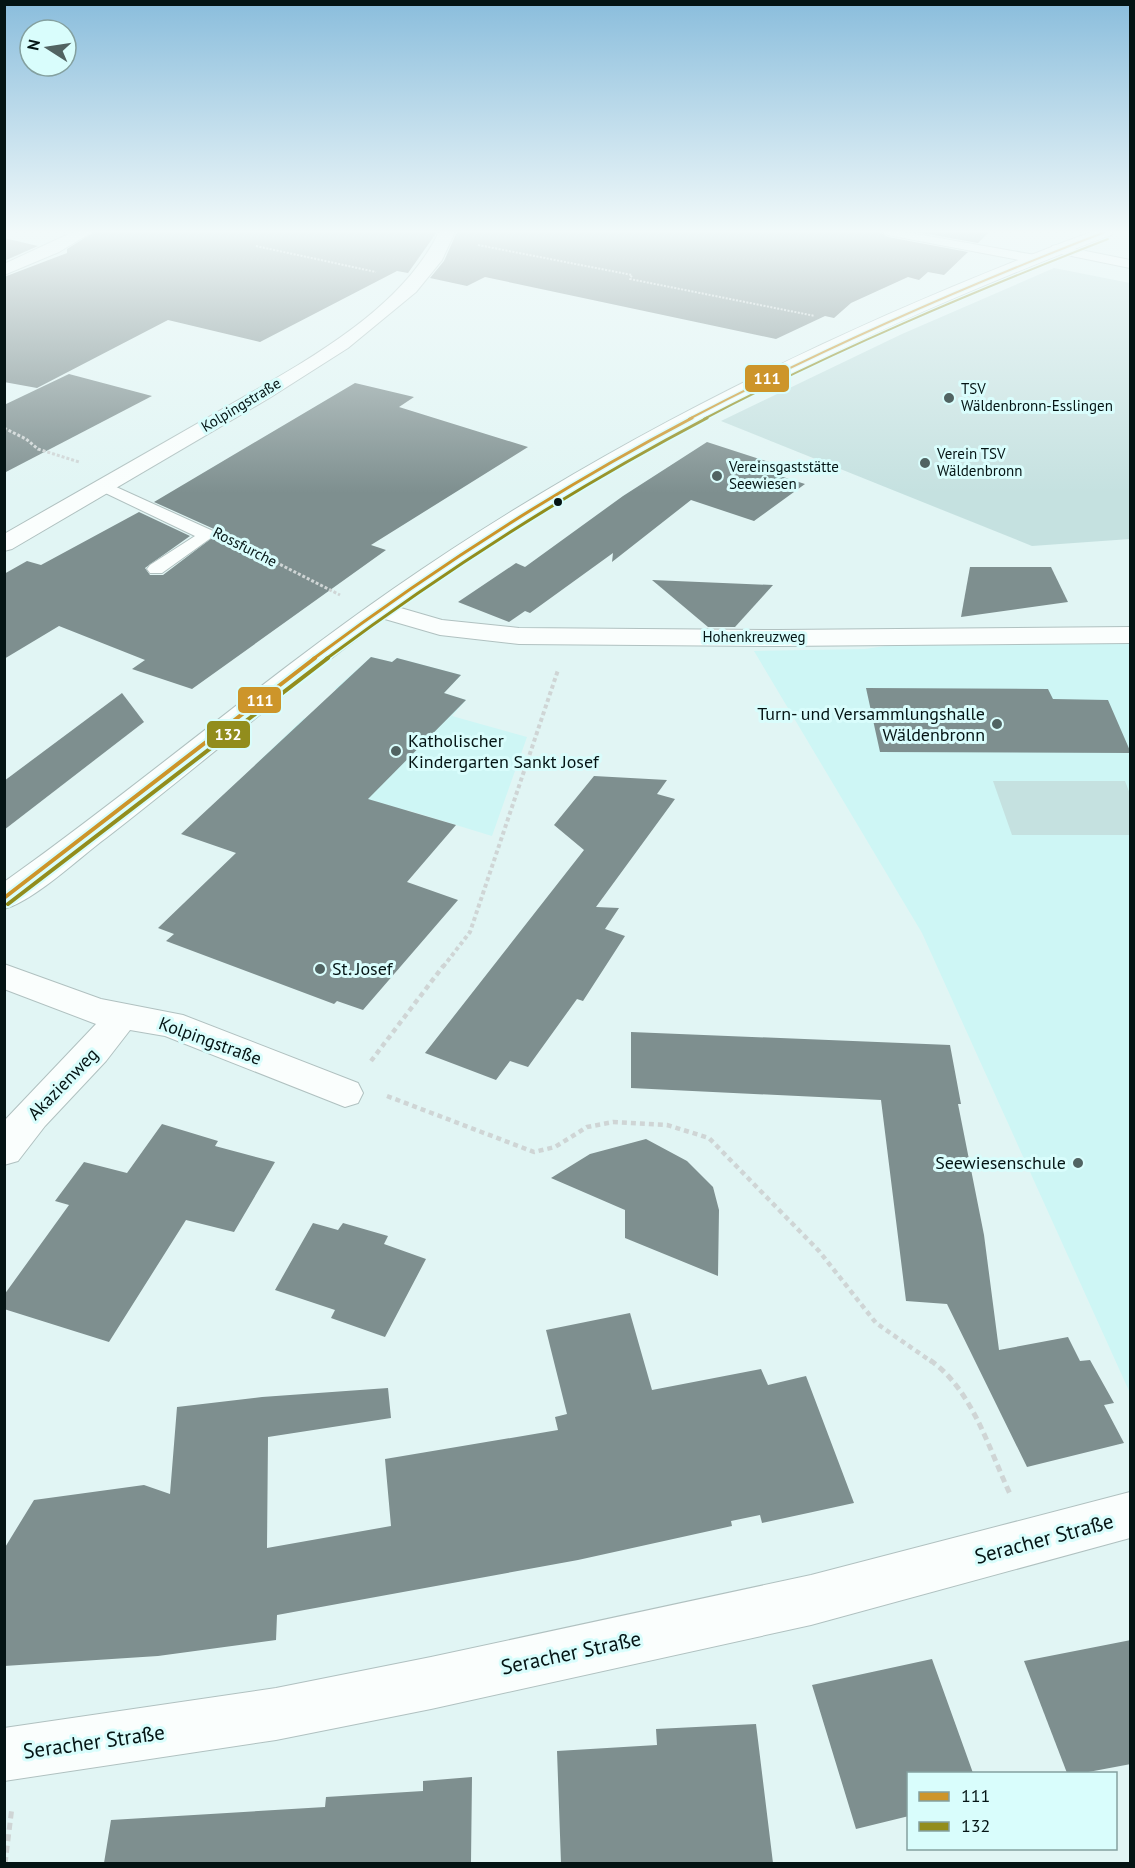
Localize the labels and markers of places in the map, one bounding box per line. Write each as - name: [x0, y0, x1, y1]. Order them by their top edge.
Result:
- place label: TSV Wäldenbronn-Esslingen: [961, 379, 1113, 415]
- marker: TSV Wäldenbronn-Esslingen: [942, 391, 956, 405]
- place label: Verein TSV Wäldenbronn: [936, 444, 1022, 480]
- marker: Verein TSV Wäldenbronn: [918, 456, 932, 470]
- place label: Vereinsgaststätte Seewiesen: [728, 457, 839, 493]
- marker: Vereinsgaststätte Seewiesen: [710, 469, 724, 483]
- unlabelled marker: [552, 496, 564, 508]
- place label: Turn- und Versammlungshalle Wäldenbronn: [757, 702, 985, 746]
- marker: Turn- und Versammlungshalle Wäldenbronn: [990, 717, 1004, 731]
- place label: Katholischer Kindergarten Sankt Josef: [408, 729, 600, 773]
- marker: Katholischer Kindergarten Sankt Josef: [389, 744, 403, 758]
- place label: St. Josef: [332, 957, 394, 980]
- marker: St. Josef: [313, 962, 327, 976]
- place label: Seewiesenschule: [935, 1151, 1066, 1174]
- marker: Seewiesenschule: [1071, 1156, 1085, 1170]

